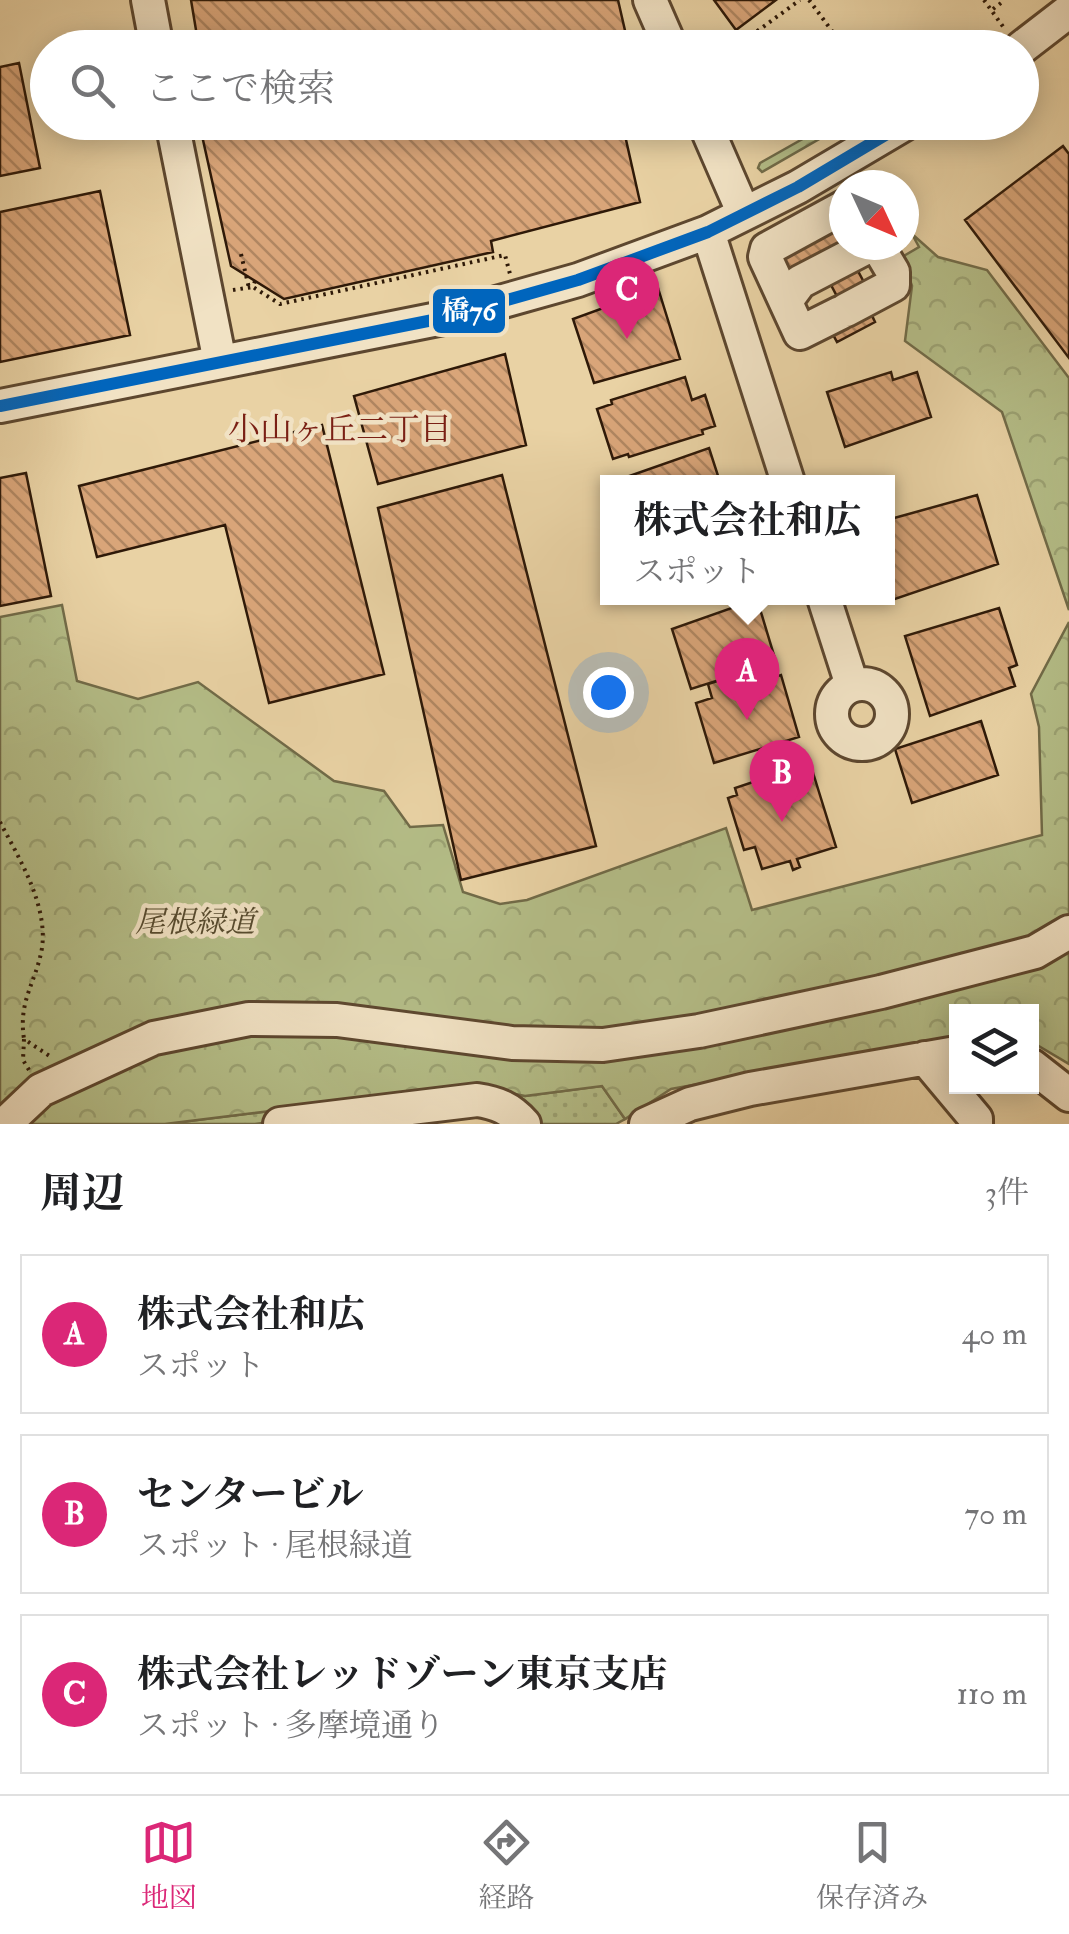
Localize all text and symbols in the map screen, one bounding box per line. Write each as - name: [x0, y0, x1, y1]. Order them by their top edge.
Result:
- search box: [30, 30, 1039, 140]
- icon: search: [65, 58, 120, 113]
- text: ここで検索: [145, 65, 335, 113]
- north arrow: [829, 170, 919, 260]
- pin: C: [594, 256, 660, 339]
- line badge: 橋76: [431, 287, 507, 335]
- text: 橋76: [442, 294, 498, 329]
- district label: 小山ヶ丘二丁目: [228, 410, 452, 450]
- popup: [600, 475, 895, 605]
- text: 株式会社和広: [633, 497, 862, 545]
- text: スポット: [633, 552, 762, 592]
- pin: A: [714, 638, 780, 720]
- your location: [583, 667, 634, 718]
- pin: B: [750, 740, 814, 822]
- park label: 尾根緑道: [135, 904, 259, 941]
- map controls: [949, 1004, 1039, 1094]
- button: layers: [949, 1004, 1039, 1094]
- text: 周辺: [40, 1168, 124, 1220]
- text: 3件: [985, 1173, 1029, 1213]
- text: 株式会社和広: [137, 1291, 365, 1339]
- text: A: [64, 1314, 85, 1354]
- text: 40 m: [962, 1314, 1027, 1354]
- text: スポット: [137, 1346, 265, 1386]
- text: センタービル: [137, 1471, 363, 1519]
- text: B: [64, 1494, 85, 1534]
- text: 70 m: [964, 1494, 1027, 1534]
- text: スポット · 尾根緑道: [137, 1526, 413, 1566]
- text: 株式会社レッドゾーン東京支店: [137, 1651, 668, 1699]
- text: C: [63, 1674, 86, 1714]
- text: 110 m: [956, 1674, 1027, 1714]
- text: スポット · 多摩境通り: [137, 1706, 445, 1746]
- tab: 地図: [141, 1815, 197, 1916]
- tab: 経路: [478, 1815, 534, 1916]
- tab: 保存済み: [816, 1815, 928, 1916]

